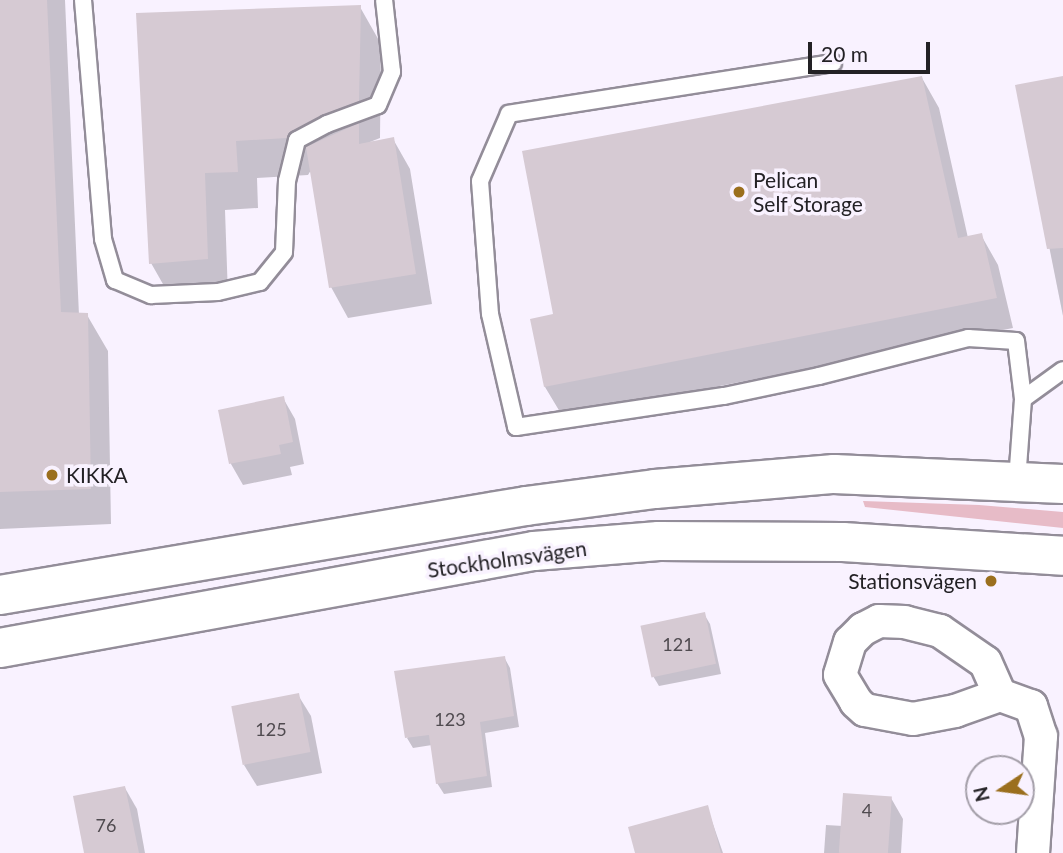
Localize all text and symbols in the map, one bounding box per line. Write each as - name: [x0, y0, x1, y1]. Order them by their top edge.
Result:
- scale bar: [811, 28, 934, 72]
- text: 20 m: [821, 41, 868, 66]
- place label: Pelican Self Storage: [753, 167, 863, 217]
- marker: Pelican Self Storage: [731, 184, 747, 200]
- place label: KIKKA: [66, 462, 128, 488]
- marker: KIKKA: [44, 467, 60, 483]
- street label: Stockholmsvägen: [426, 535, 588, 583]
- place label: Stationsvägen: [848, 568, 977, 594]
- marker: Stationsvägen: [983, 573, 999, 589]
- house number: 121: [662, 633, 694, 655]
- house number: 123: [434, 708, 466, 730]
- house number: 125: [255, 718, 287, 740]
- north arrow: [965, 755, 1035, 825]
- text: N: [968, 785, 994, 804]
- house number: 4: [862, 799, 872, 821]
- house number: 76: [96, 814, 116, 836]

